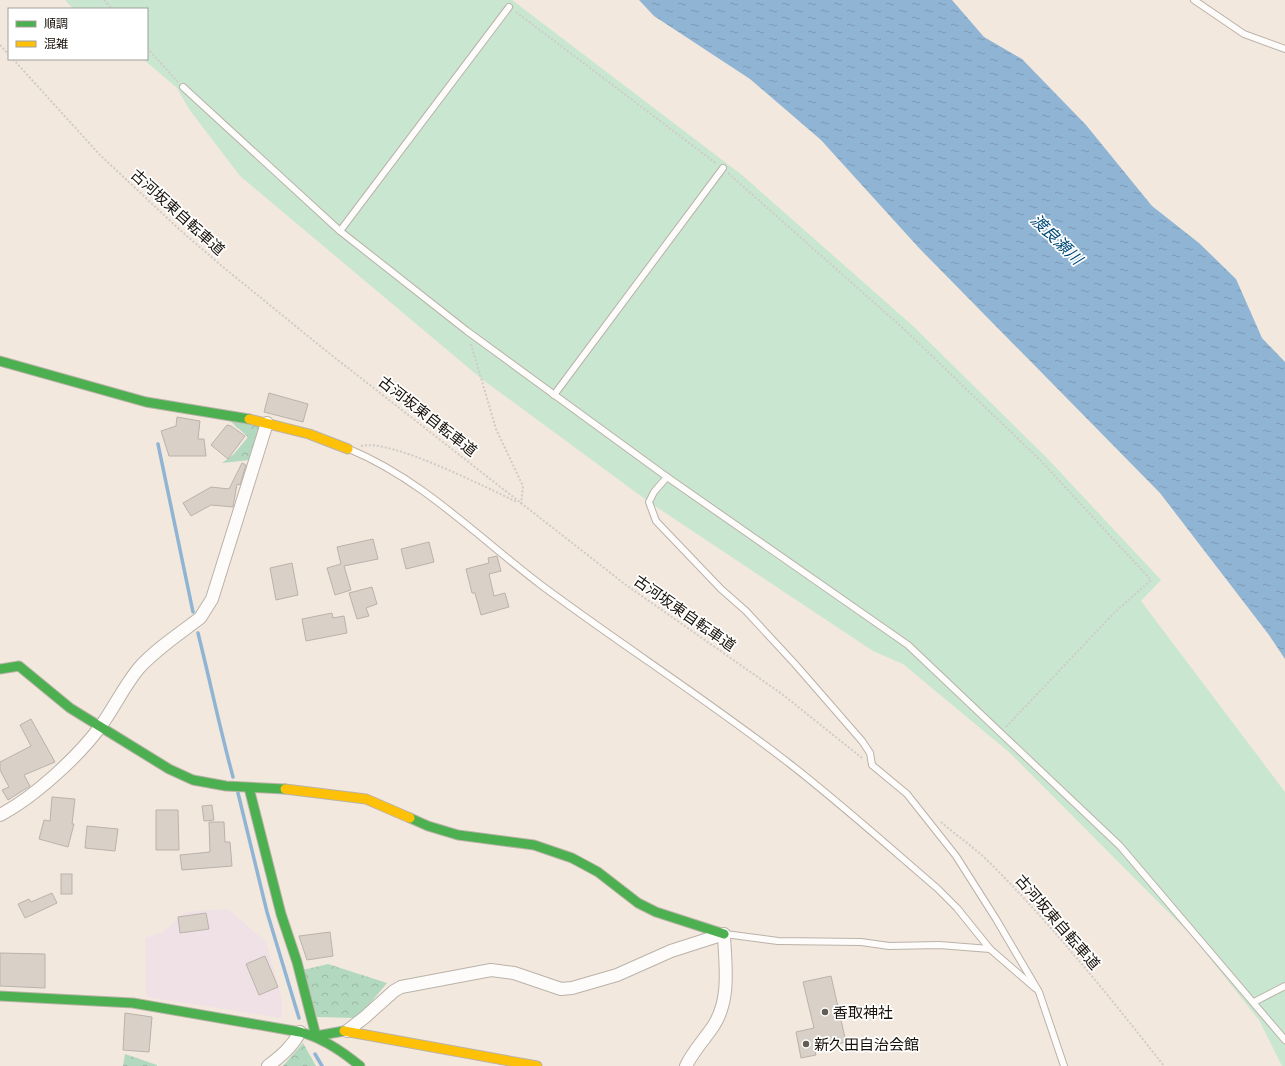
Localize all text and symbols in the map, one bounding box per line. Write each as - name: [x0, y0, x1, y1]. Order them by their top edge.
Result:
- legend: [8, 8, 148, 60]
- text: 順調: [44, 14, 68, 33]
- text: 混雑: [44, 34, 68, 53]
- street label: 古河坂東自転車道: [126, 163, 230, 261]
- water label: 渡良瀬川: [1026, 208, 1090, 271]
- street label: 古河坂東自転車道: [374, 370, 482, 462]
- street label: 古河坂東自転車道: [629, 569, 741, 657]
- street label: 古河坂東自転車道: [1010, 869, 1106, 975]
- place label: 香取神社: [833, 1001, 893, 1024]
- marker: 香取神社: [820, 1007, 830, 1017]
- place label: 新久田自治会館: [814, 1033, 919, 1056]
- marker: 新久田自治会館: [801, 1039, 811, 1049]

